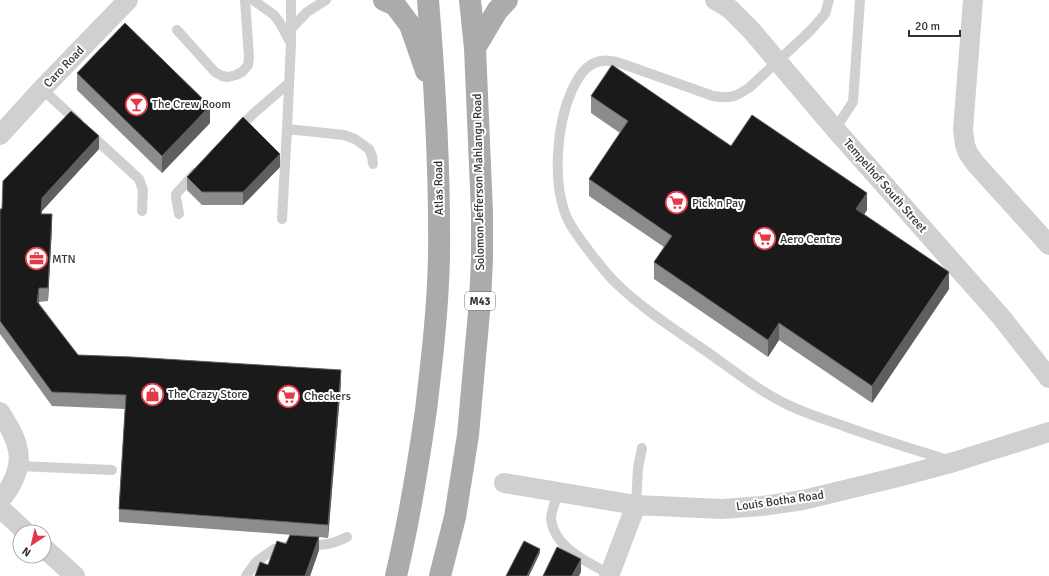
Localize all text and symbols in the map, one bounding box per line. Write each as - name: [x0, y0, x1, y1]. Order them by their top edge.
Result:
- scale bar: [909, 12, 960, 38]
- text: 20 m: [915, 19, 940, 34]
- street label: Caro Road: [41, 43, 87, 91]
- bar icon: The Crew Room: [124, 91, 150, 117]
- street label: Solomon Jefferson Mahlangu Road: [470, 93, 488, 271]
- place label: The Crew Room: [152, 97, 231, 112]
- street label: Tempelhof South Street: [840, 136, 930, 236]
- street label: Atlas Road: [431, 161, 447, 215]
- supermarket icon: Pick n Pay: [664, 190, 690, 216]
- place label: Pick n Pay: [692, 196, 744, 211]
- supermarket icon: Aero Centre: [751, 226, 777, 252]
- place label: Aero Centre: [780, 232, 840, 247]
- office icon: MTN: [23, 246, 49, 272]
- place label: MTN: [52, 252, 76, 267]
- road number: M43: [465, 292, 495, 310]
- shop icon: The Crazy Store: [139, 381, 165, 407]
- supermarket icon: Checkers: [276, 383, 302, 409]
- place label: The Crazy Store: [168, 387, 248, 402]
- place label: Checkers: [304, 389, 351, 404]
- street label: Louis Botha Road: [735, 487, 825, 515]
- north arrow: [12, 524, 52, 564]
- text: N: [20, 544, 33, 559]

